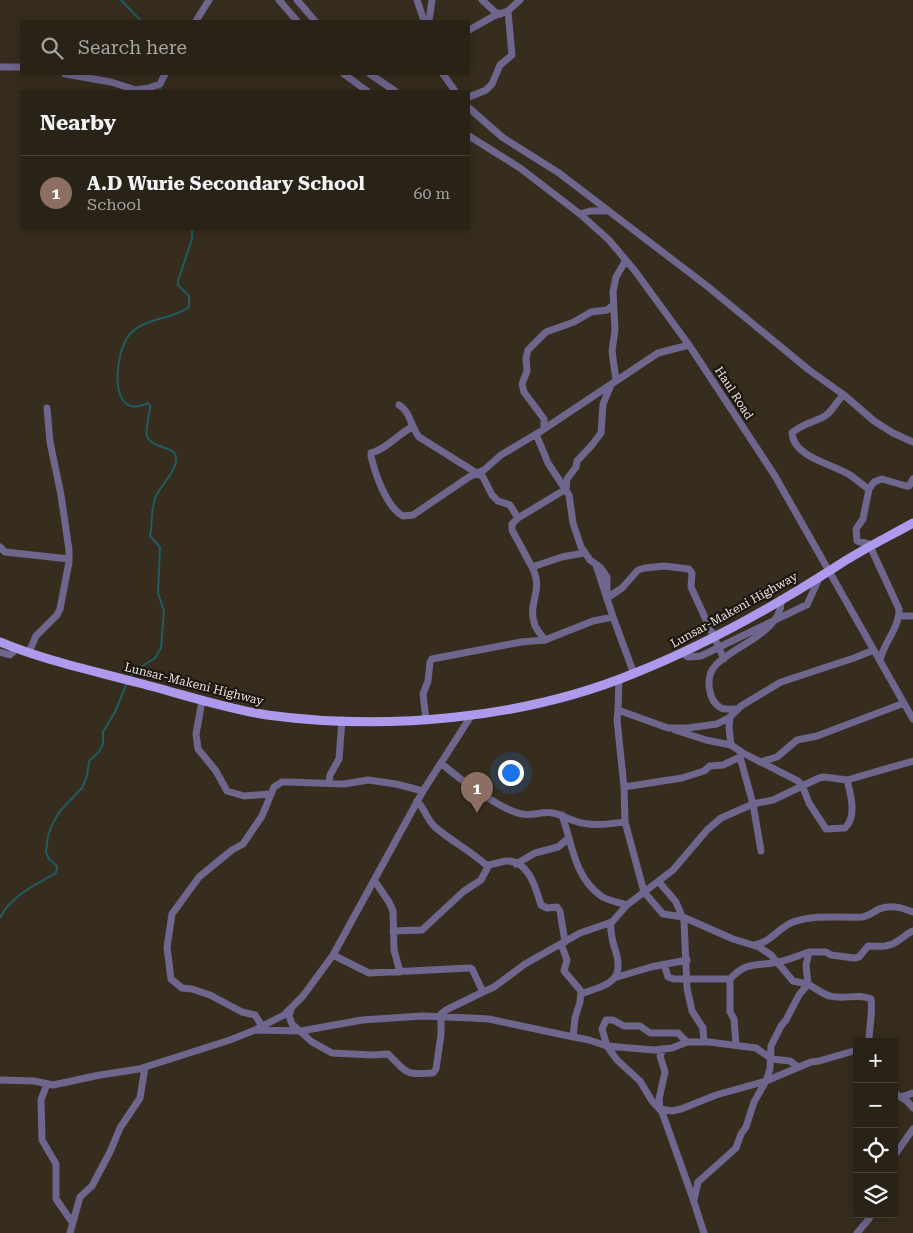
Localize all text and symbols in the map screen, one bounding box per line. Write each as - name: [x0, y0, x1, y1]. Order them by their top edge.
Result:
- search box: [20, 20, 470, 75]
- icon: search: [38, 34, 66, 62]
- text: Search here: [78, 36, 187, 59]
- text: Nearby: [40, 111, 116, 135]
- text: A.D Wurie Secondary School: [87, 172, 365, 195]
- text: 1: [52, 184, 60, 203]
- text: 60 m: [413, 184, 450, 203]
- text: School: [87, 195, 141, 214]
- street label: Haul Road: [712, 364, 756, 422]
- street label: Lunsar-Makeni Highway: [668, 569, 801, 651]
- street label: Lunsar-Makeni Highway: [123, 660, 266, 708]
- your location: [498, 760, 524, 786]
- pin: 1: [461, 772, 493, 813]
- map controls: [853, 1038, 898, 1218]
- button: +: [853, 1038, 898, 1083]
- button: −: [853, 1083, 898, 1128]
- button: locate: [853, 1128, 898, 1173]
- button: layers: [853, 1173, 898, 1218]

